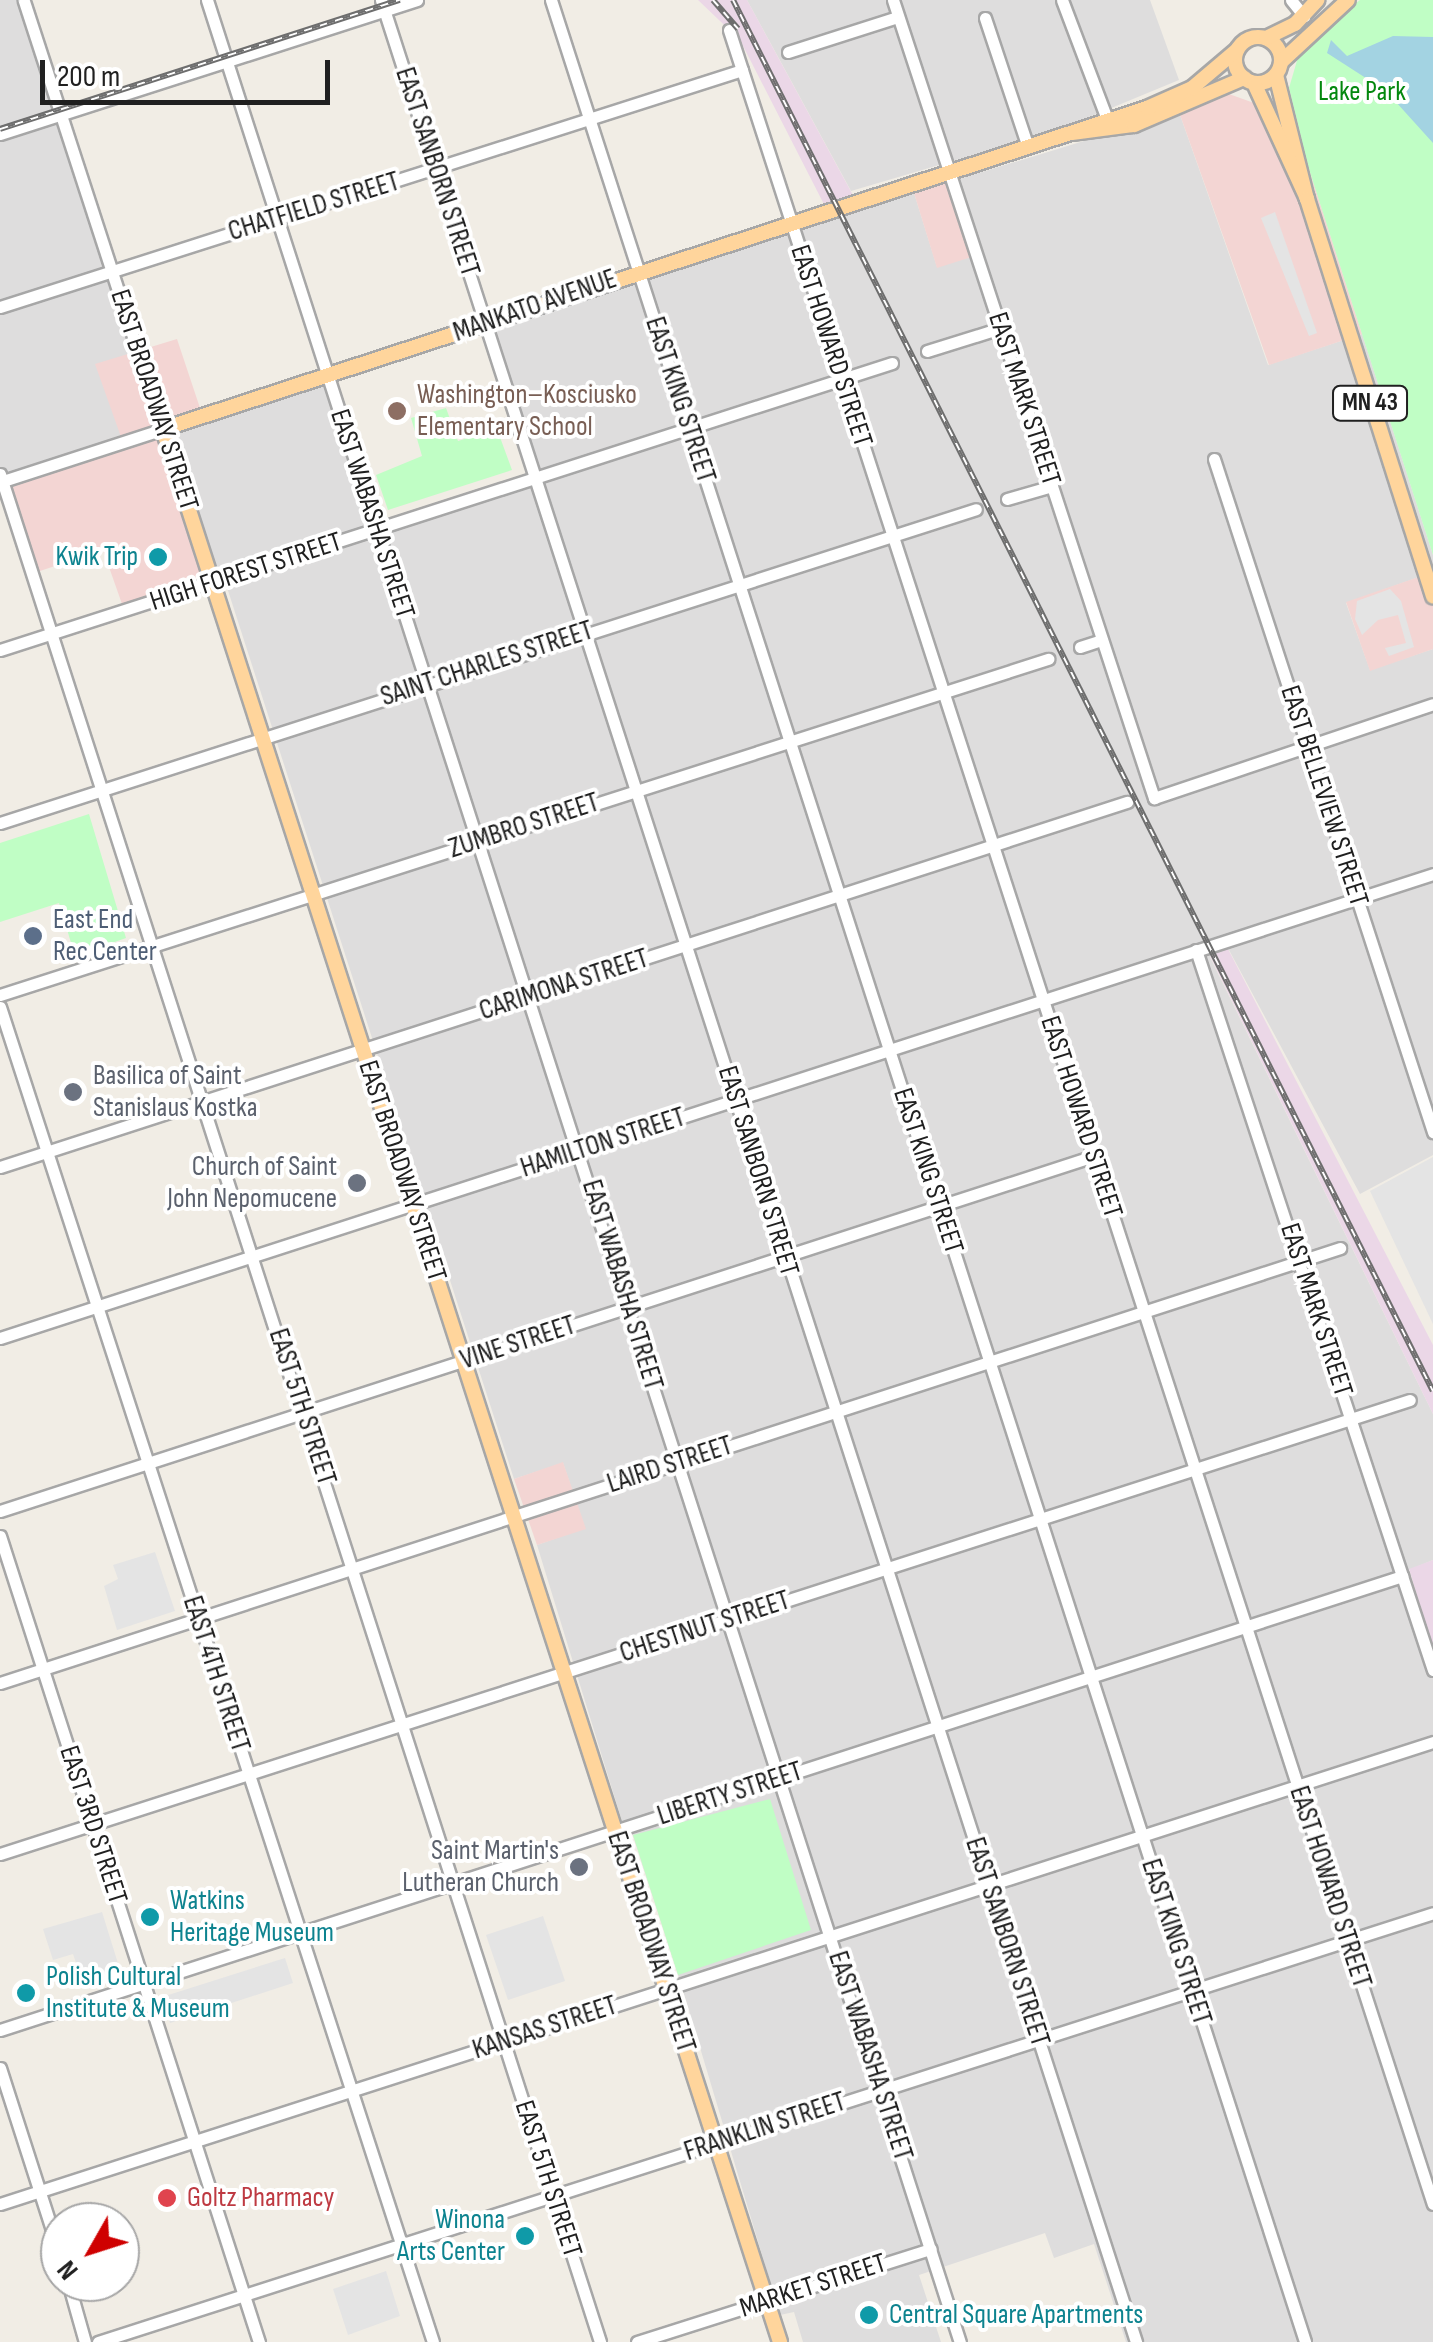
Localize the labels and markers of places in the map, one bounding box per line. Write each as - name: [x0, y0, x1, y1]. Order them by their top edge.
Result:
- place label: Washington–Kosciusko Elementary School: [417, 378, 637, 444]
- marker: Washington–Kosciusko Elementary School: [386, 400, 408, 422]
- place label: Kwik Trip: [56, 540, 138, 574]
- marker: Kwik Trip: [147, 546, 169, 568]
- place label: East End Rec Center: [53, 903, 157, 969]
- marker: East End Rec Center: [22, 925, 44, 947]
- place label: Basilica of Saint Stanislaus Kostka: [93, 1059, 257, 1125]
- marker: Basilica of Saint Stanislaus Kostka: [62, 1081, 84, 1103]
- place label: Church of Saint John Nepomucene: [167, 1150, 337, 1216]
- marker: Church of Saint John Nepomucene: [346, 1172, 368, 1194]
- place label: Saint Martin's Lutheran Church: [402, 1834, 559, 1900]
- marker: Saint Martin's Lutheran Church: [568, 1856, 590, 1878]
- place label: Watkins Heritage Museum: [170, 1884, 334, 1950]
- marker: Watkins Heritage Museum: [139, 1906, 161, 1928]
- place label: Polish Cultural Institute & Museum: [46, 1960, 230, 2026]
- marker: Polish Cultural Institute & Museum: [15, 1982, 37, 2004]
- place label: Goltz Pharmacy: [187, 2181, 334, 2215]
- marker: Goltz Pharmacy: [156, 2187, 178, 2209]
- place label: Winona Arts Center: [397, 2203, 505, 2269]
- marker: Winona Arts Center: [514, 2225, 536, 2247]
- place label: Central Square Apartments: [889, 2298, 1143, 2332]
- marker: Central Square Apartments: [858, 2304, 880, 2326]

